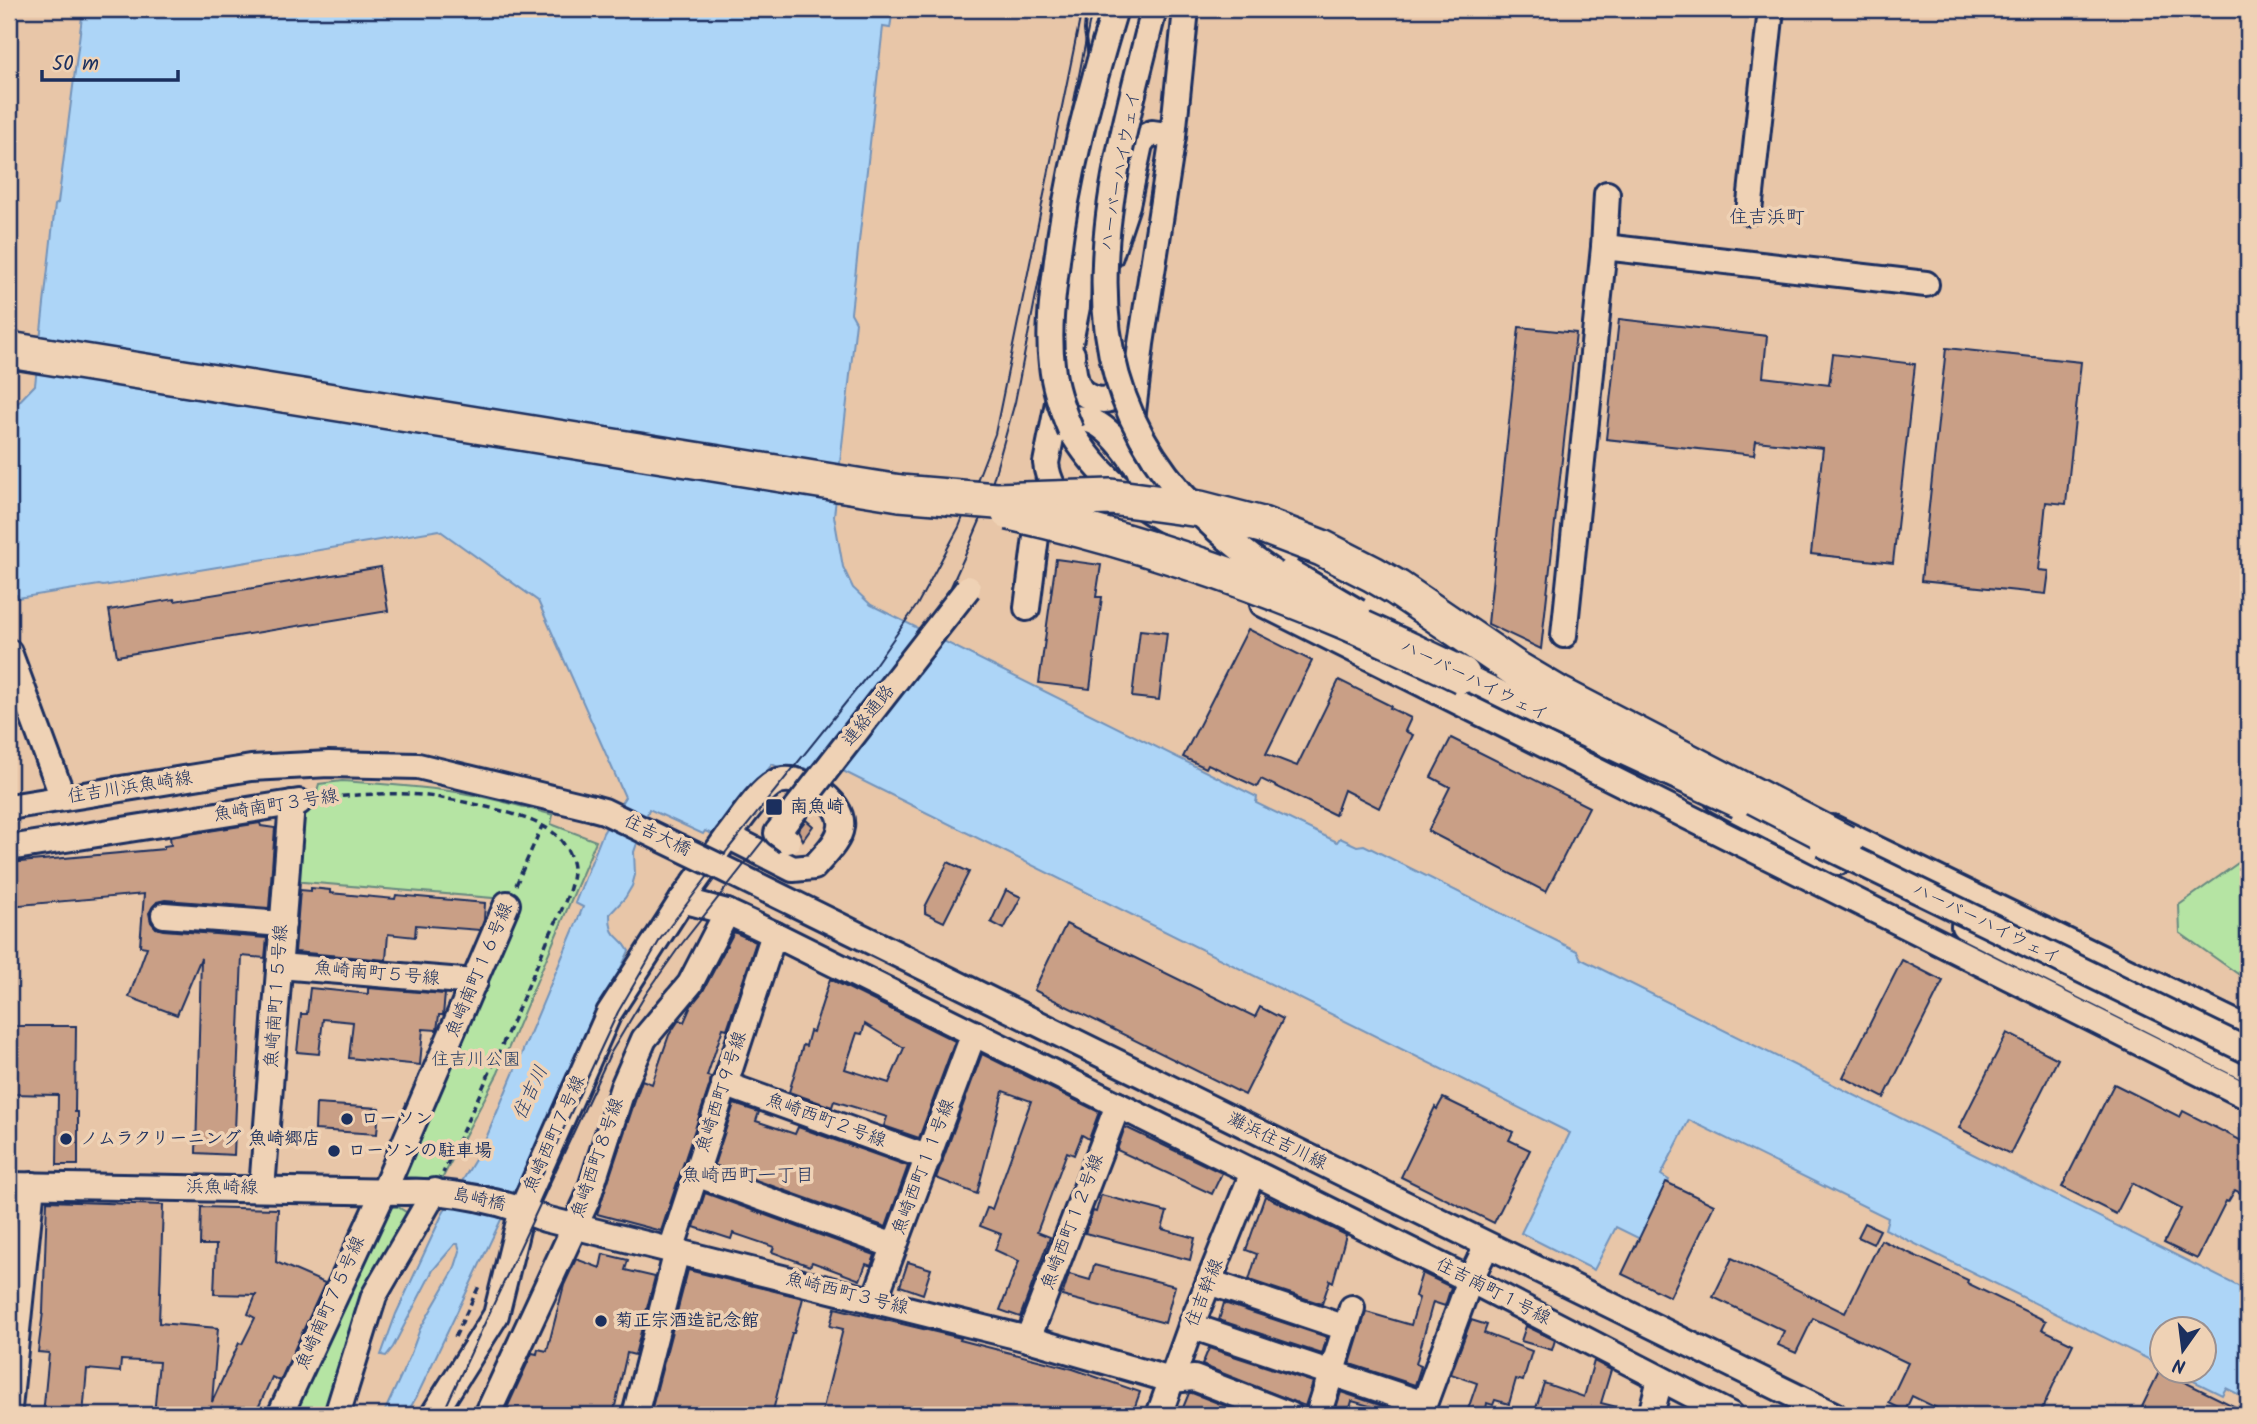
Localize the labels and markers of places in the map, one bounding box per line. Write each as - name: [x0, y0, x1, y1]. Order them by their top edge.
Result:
- place label: 南魚崎: [790, 793, 844, 822]
- marker: 南魚崎: [764, 797, 784, 817]
- place label: ローソン: [361, 1105, 433, 1134]
- marker: ローソン: [339, 1111, 355, 1127]
- place label: ノムラクリーニング 魚崎郷店: [80, 1125, 320, 1154]
- marker: ノムラクリーニング 魚崎郷店: [58, 1131, 74, 1147]
- place label: ローソンの駐車場: [348, 1137, 492, 1166]
- marker: ローソンの駐車場: [326, 1143, 342, 1159]
- place label: 菊正宗酒造記念館: [615, 1307, 759, 1336]
- marker: 菊正宗酒造記念館: [593, 1313, 609, 1329]

